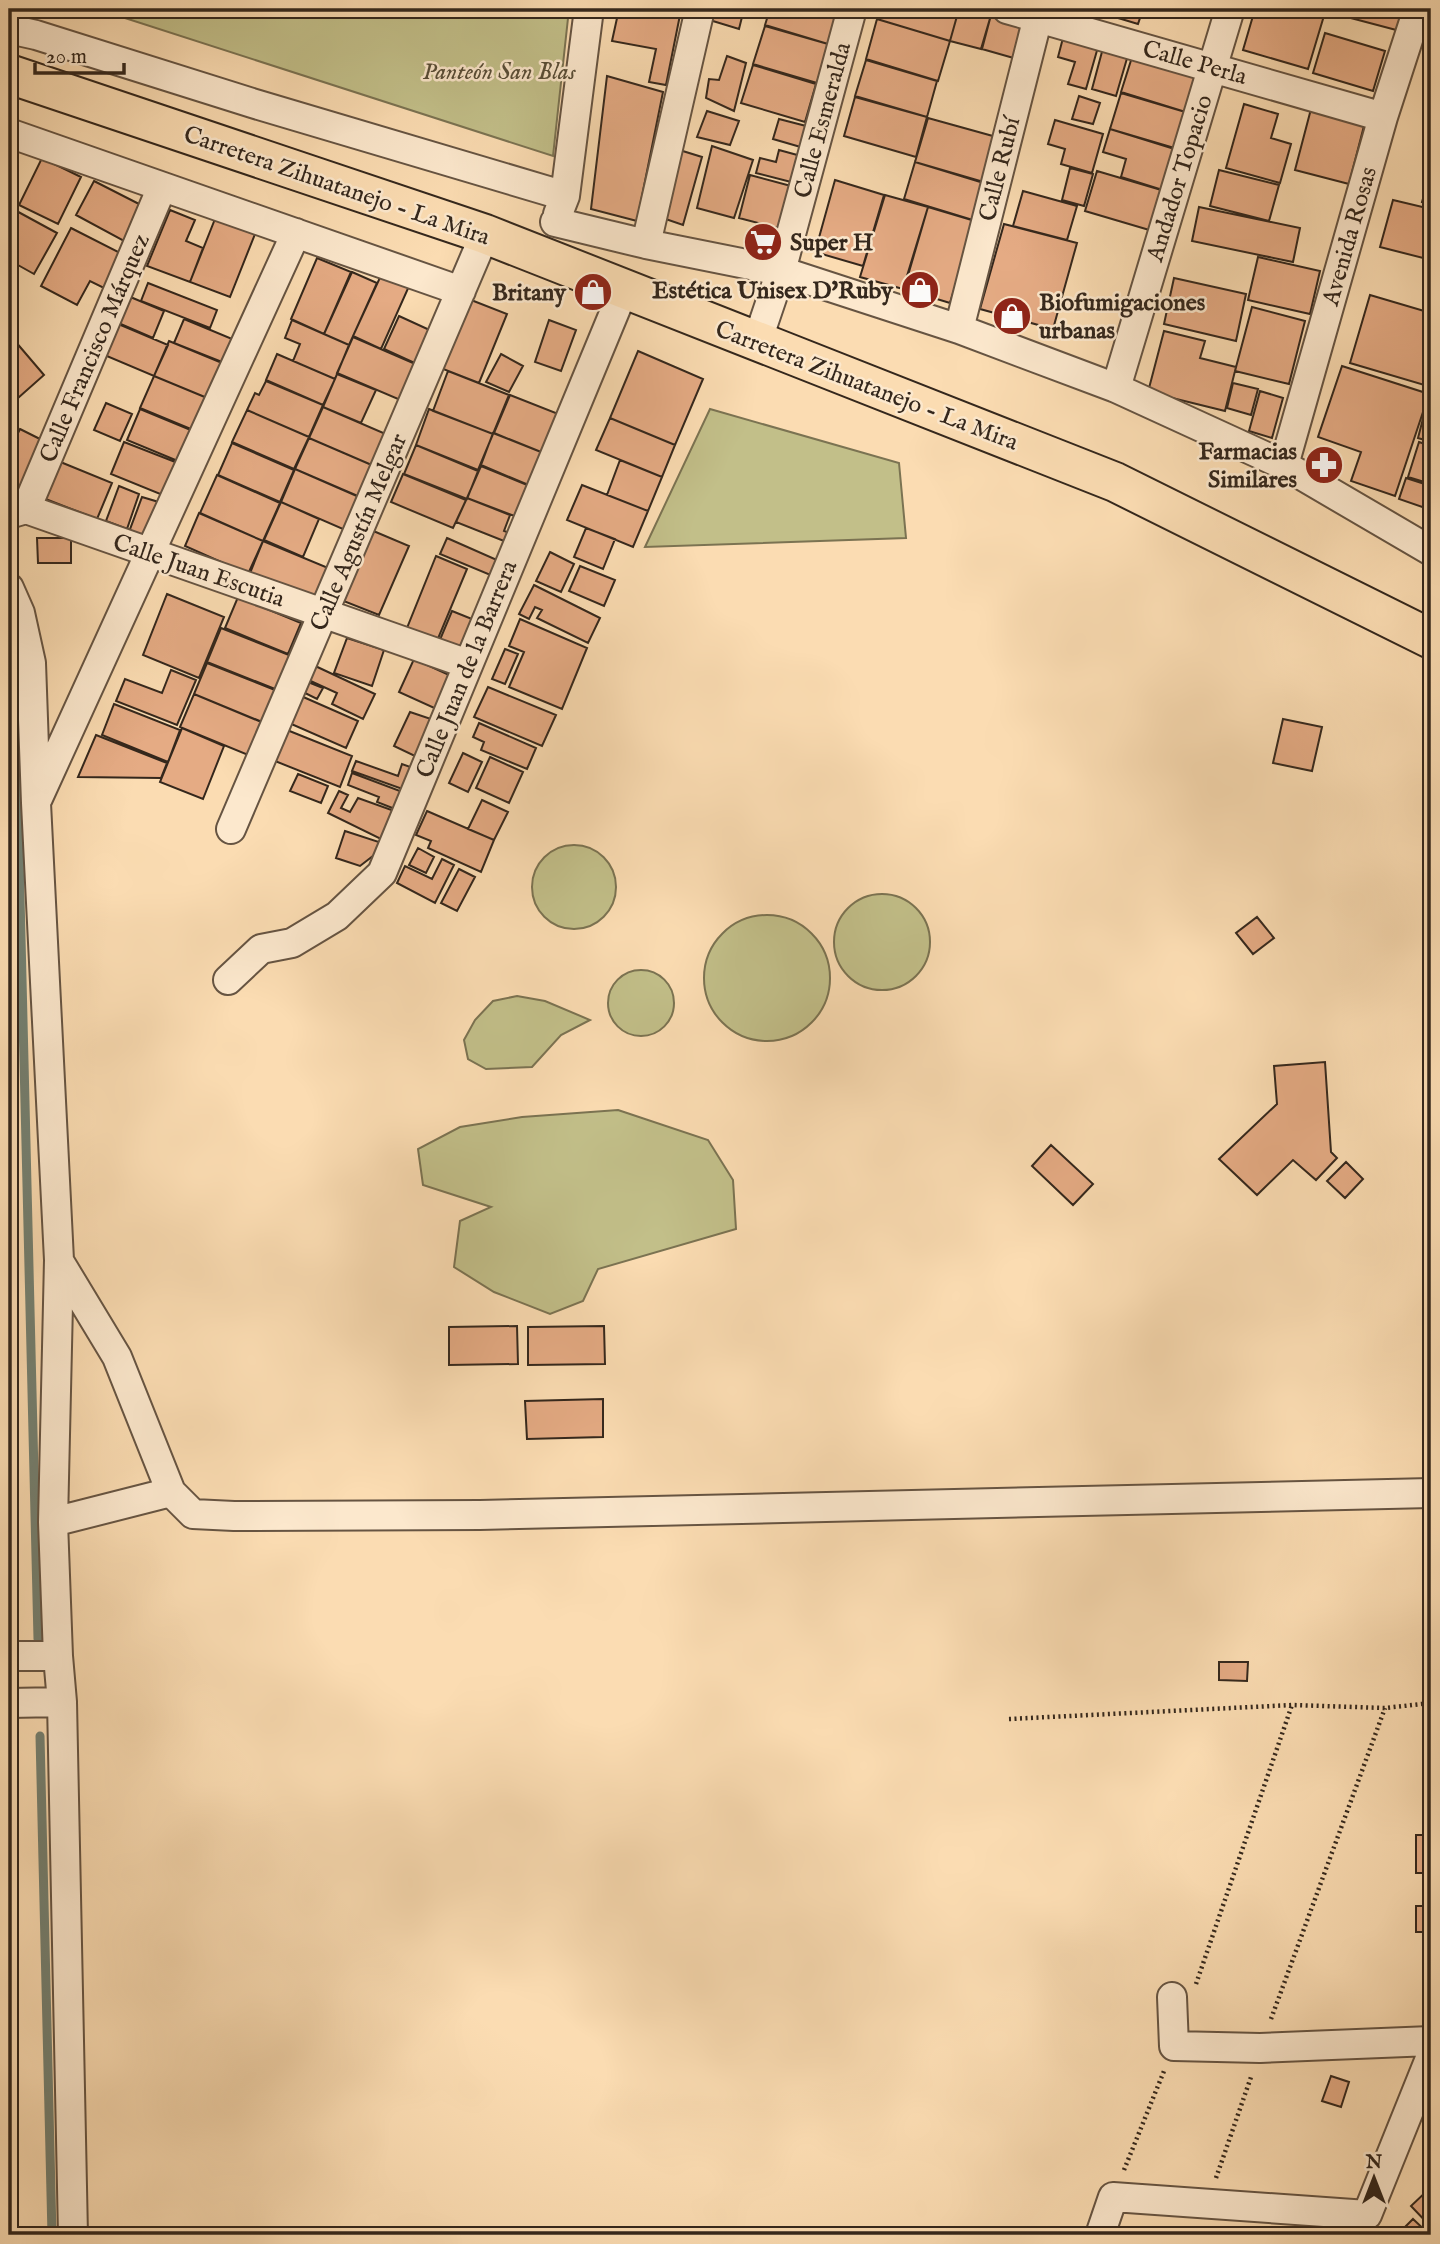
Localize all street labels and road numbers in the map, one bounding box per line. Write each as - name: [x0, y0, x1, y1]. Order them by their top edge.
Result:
- street label: Calle Perla: [1139, 34, 1251, 93]
- street label: Calle Esmeralda: [788, 38, 859, 202]
- street label: Andador Topacio: [1140, 91, 1221, 267]
- street label: Calle Rubí: [973, 112, 1029, 225]
- street label: Carretera Zihuatanejo - La Mira: [179, 119, 494, 254]
- street label: Avenida Rosas: [1316, 163, 1385, 310]
- street label: Calle Francisco Márquez: [33, 230, 158, 468]
- street label: Carretera Zihuatanejo - La Mira: [711, 314, 1023, 459]
- street label: Calle Agustín Melgar: [304, 429, 415, 636]
- street label: Calle Juan Escutia: [109, 528, 289, 616]
- street label: Calle Juan de la Barrera: [410, 556, 525, 783]

